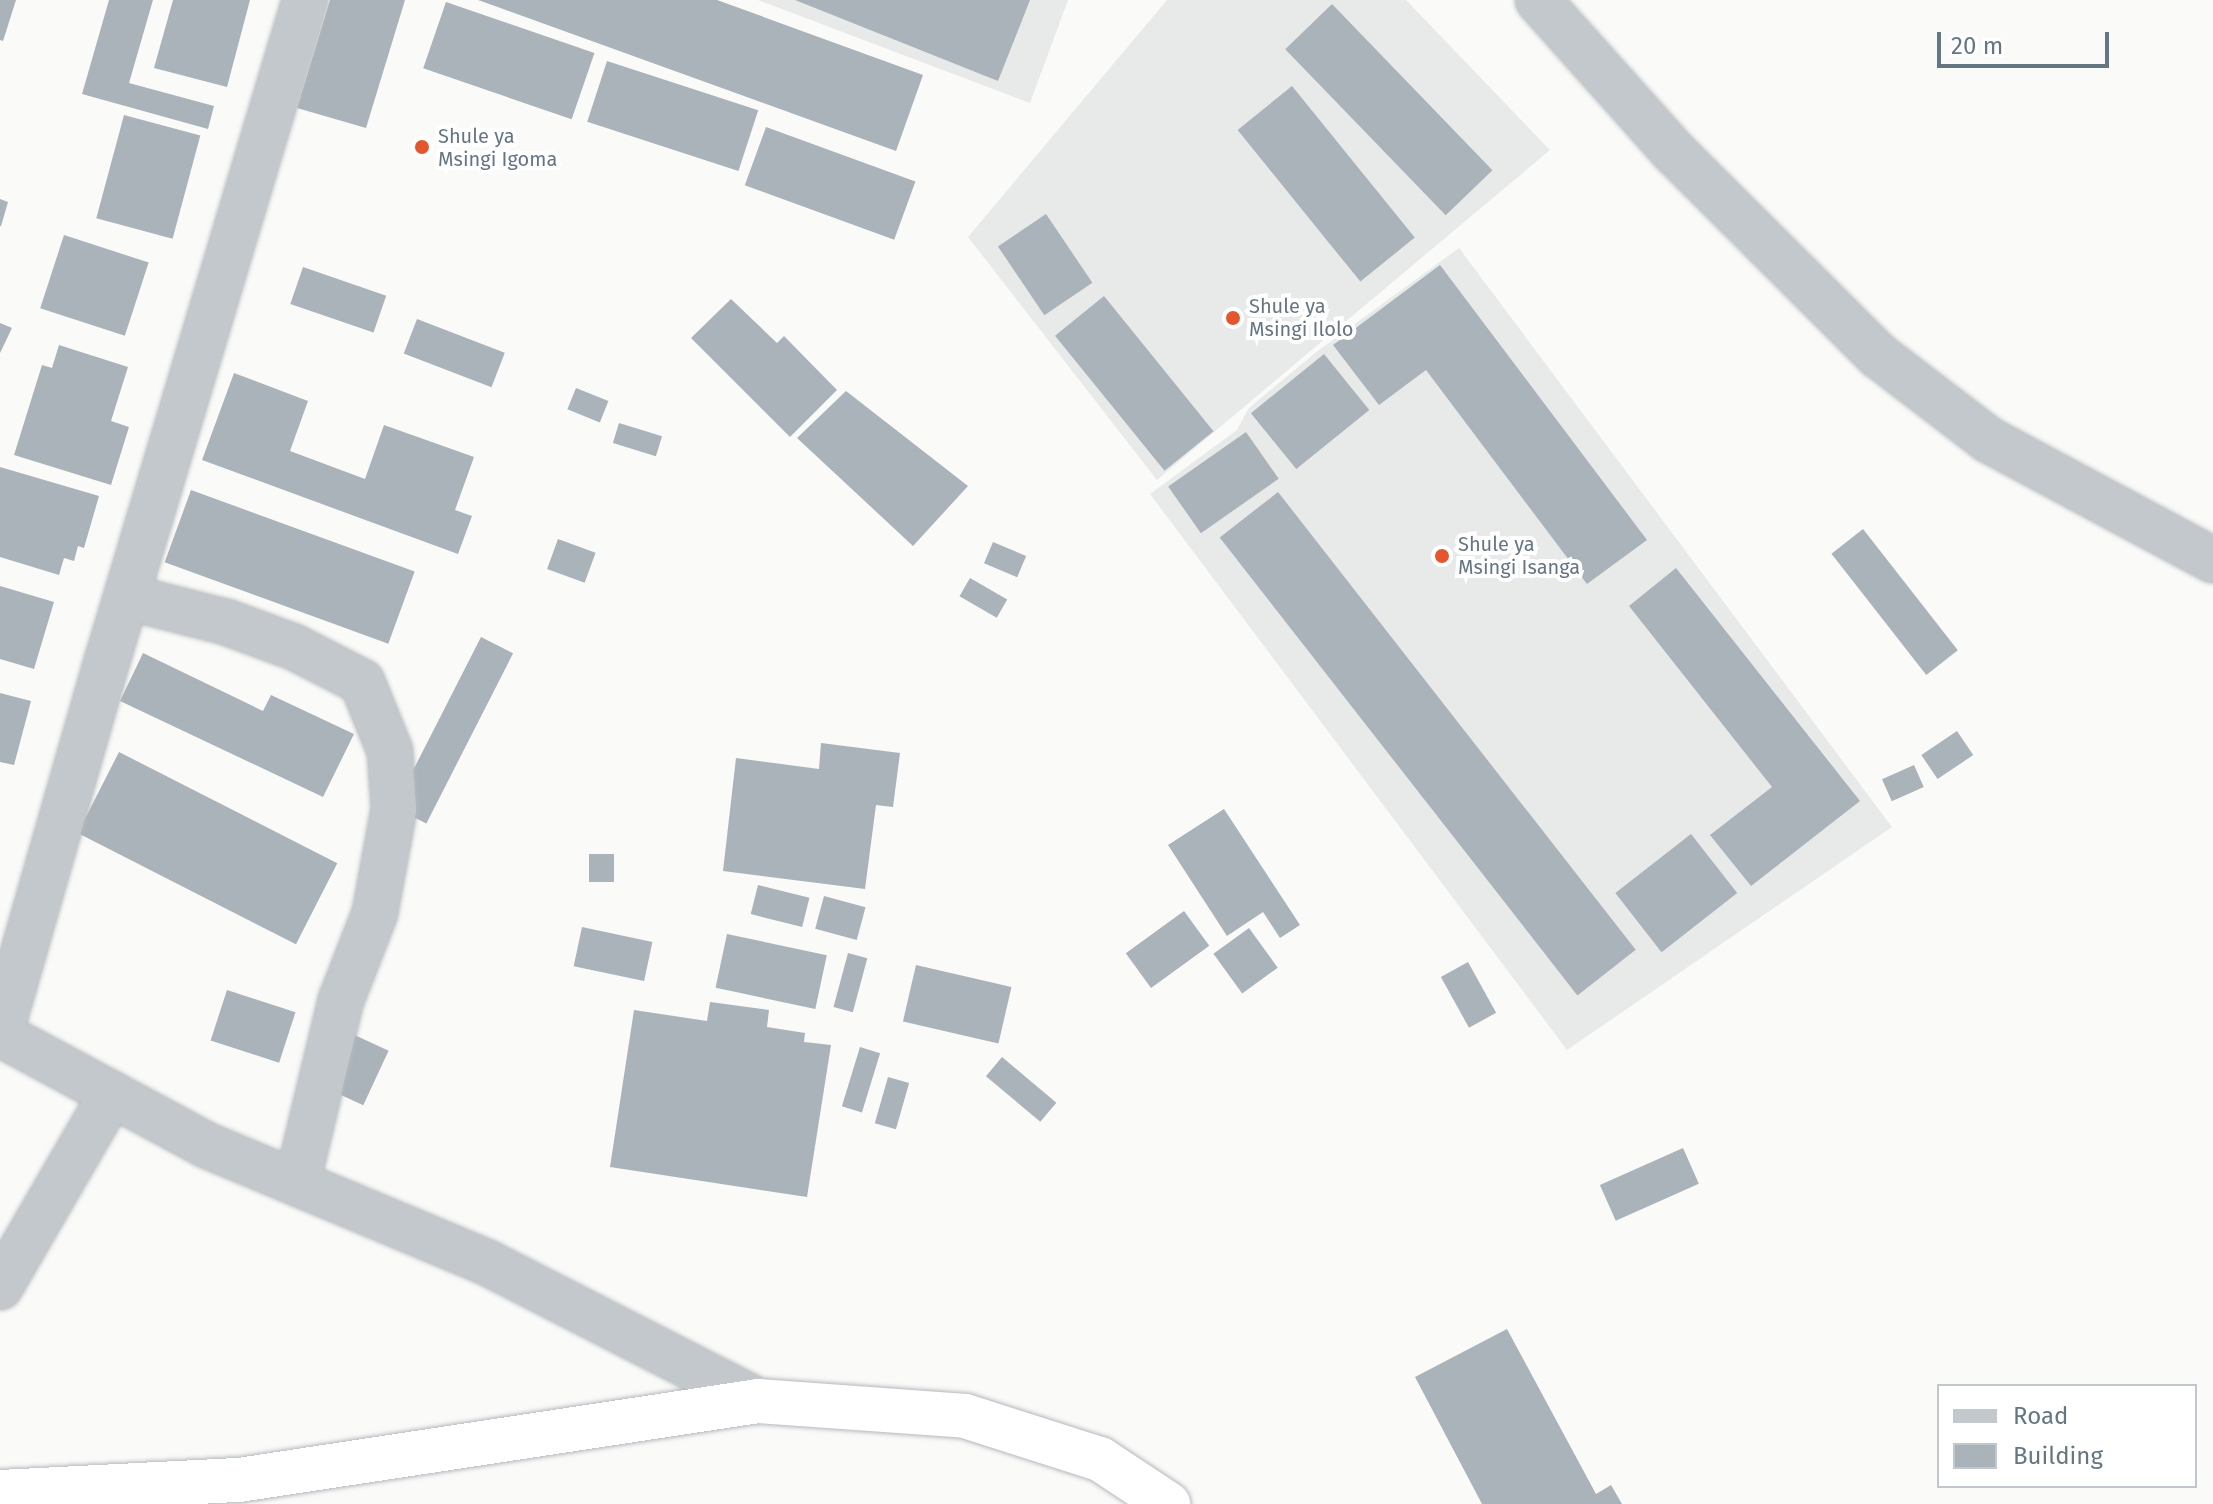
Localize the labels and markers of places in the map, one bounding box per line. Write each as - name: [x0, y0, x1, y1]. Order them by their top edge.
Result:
- place label: Shule ya Msingi Igoma: [438, 124, 557, 171]
- marker: Shule ya Msingi Igoma: [413, 138, 431, 156]
- place label: Shule ya Msingi Ilolo: [1249, 294, 1353, 341]
- marker: Shule ya Msingi Ilolo: [1224, 309, 1242, 327]
- place label: Shule ya Msingi Isanga: [1458, 532, 1580, 579]
- marker: Shule ya Msingi Isanga: [1433, 547, 1451, 565]

